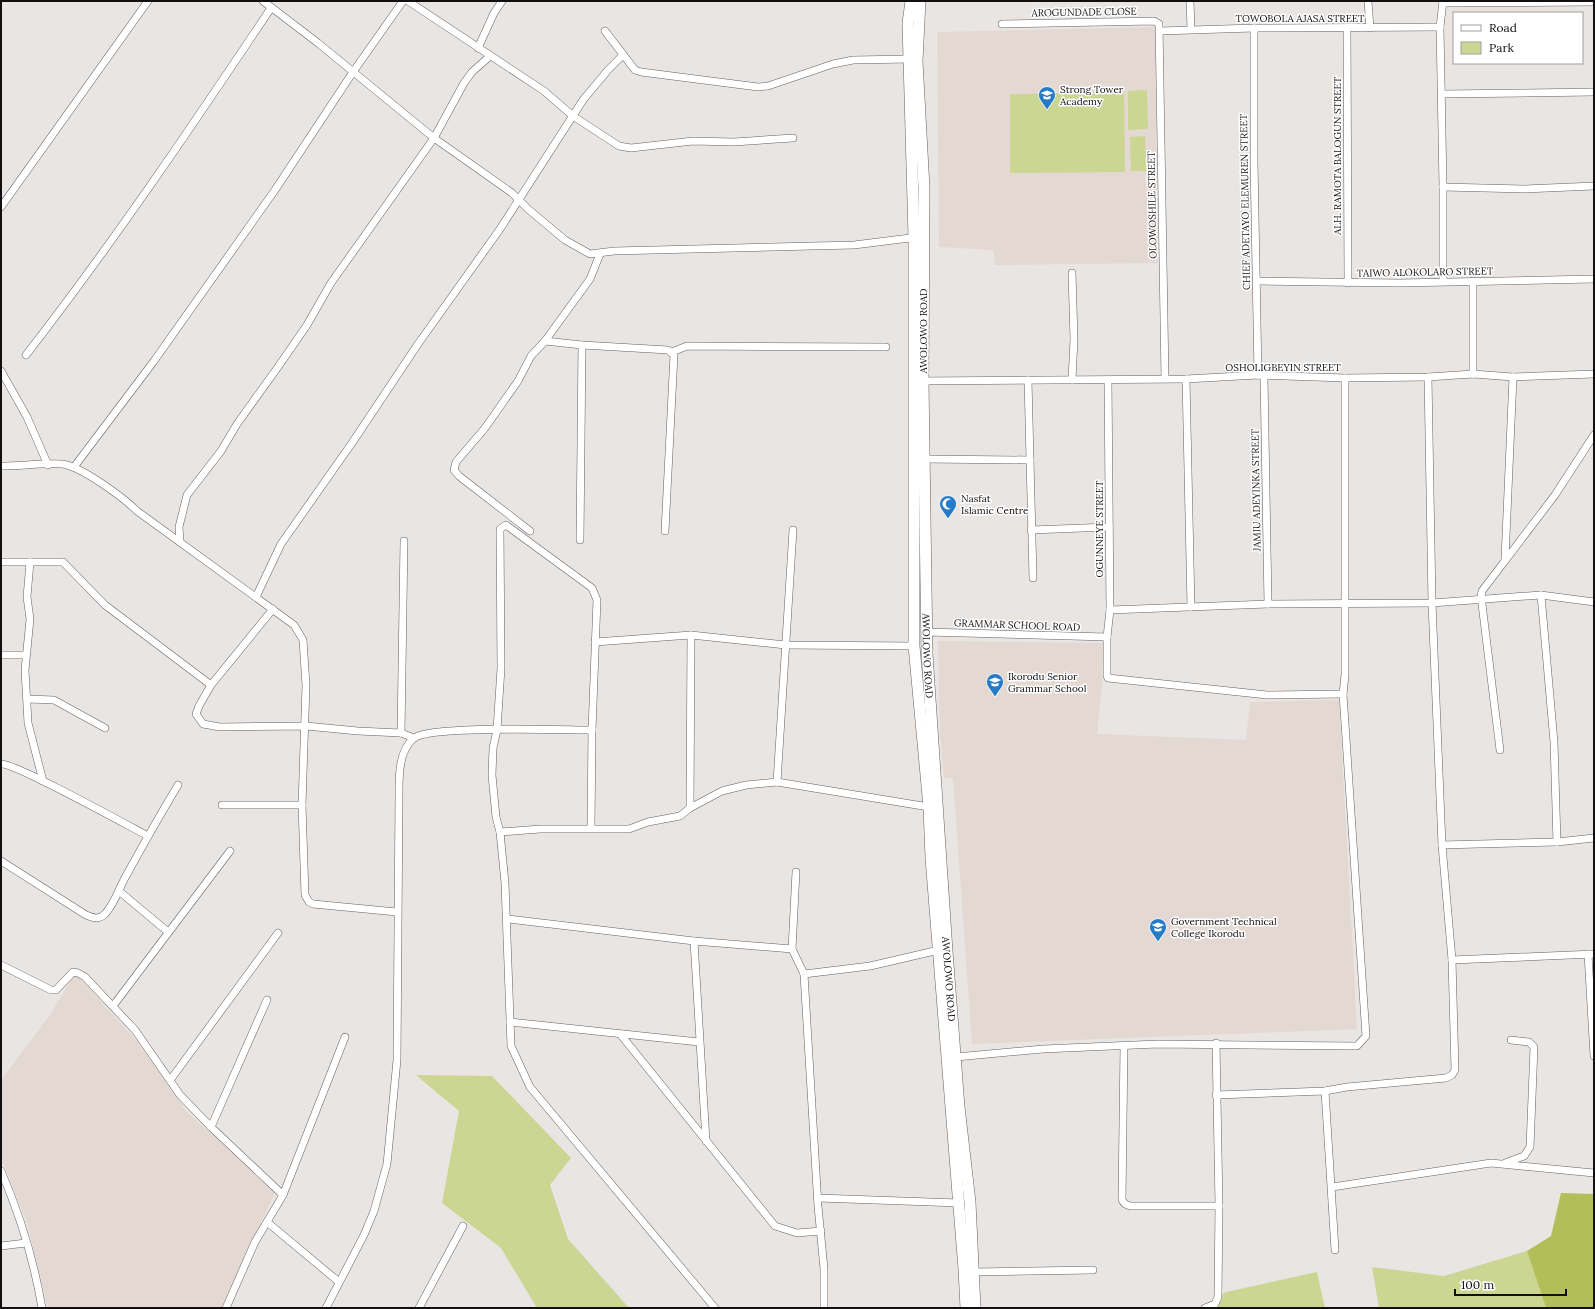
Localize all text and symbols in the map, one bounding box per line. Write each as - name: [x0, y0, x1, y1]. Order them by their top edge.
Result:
- street label: AROGUNDADE CLOSE: [1030, 5, 1137, 19]
- street label: TOWOBOLA AJASA STREET: [1236, 12, 1365, 25]
- legend: [1453, 12, 1583, 64]
- text: Road: [1489, 20, 1517, 35]
- text: Park: [1489, 40, 1515, 55]
- street label: ALH. RAMOTA BALOGUN STREET: [1331, 76, 1344, 236]
- place label: Strong Tower Academy: [1059, 83, 1124, 108]
- school or university icon: Strong Tower Academy: [1037, 85, 1057, 110]
- street label: CHIEF ADETAYO ELEMUREN STREET: [1237, 113, 1253, 290]
- street label: OLOWOSHILE STREET: [1145, 150, 1159, 259]
- street label: TAIWO ALOKOLARO STREET: [1357, 264, 1494, 280]
- street label: AWOLOWO ROAD: [917, 289, 930, 375]
- street label: OSHOLIGBEYIN STREET: [1225, 361, 1341, 374]
- street label: JAMIU ADEYINKA STREET: [1248, 428, 1264, 552]
- street label: OGUNNEYE STREET: [1093, 480, 1106, 577]
- place label: Nasfat Islamic Centre: [961, 492, 1029, 517]
- mosque icon: Nasfat Islamic Centre: [938, 494, 958, 519]
- street label: AWOLOWO ROAD: [920, 612, 936, 699]
- street label: GRAMMAR SCHOOL ROAD: [954, 616, 1080, 634]
- place label: Ikorodu Senior Grammar School: [1008, 670, 1087, 695]
- school or university icon: Ikorodu Senior Grammar School: [985, 672, 1005, 697]
- place label: Government Technical College Ikorodu: [1171, 915, 1277, 940]
- school or university icon: Government Technical College Ikorodu: [1148, 917, 1168, 942]
- street label: AWOLOWO ROAD: [939, 935, 959, 1022]
- scale bar: [1455, 1271, 1566, 1297]
- text: 100 m: [1461, 1277, 1494, 1292]

